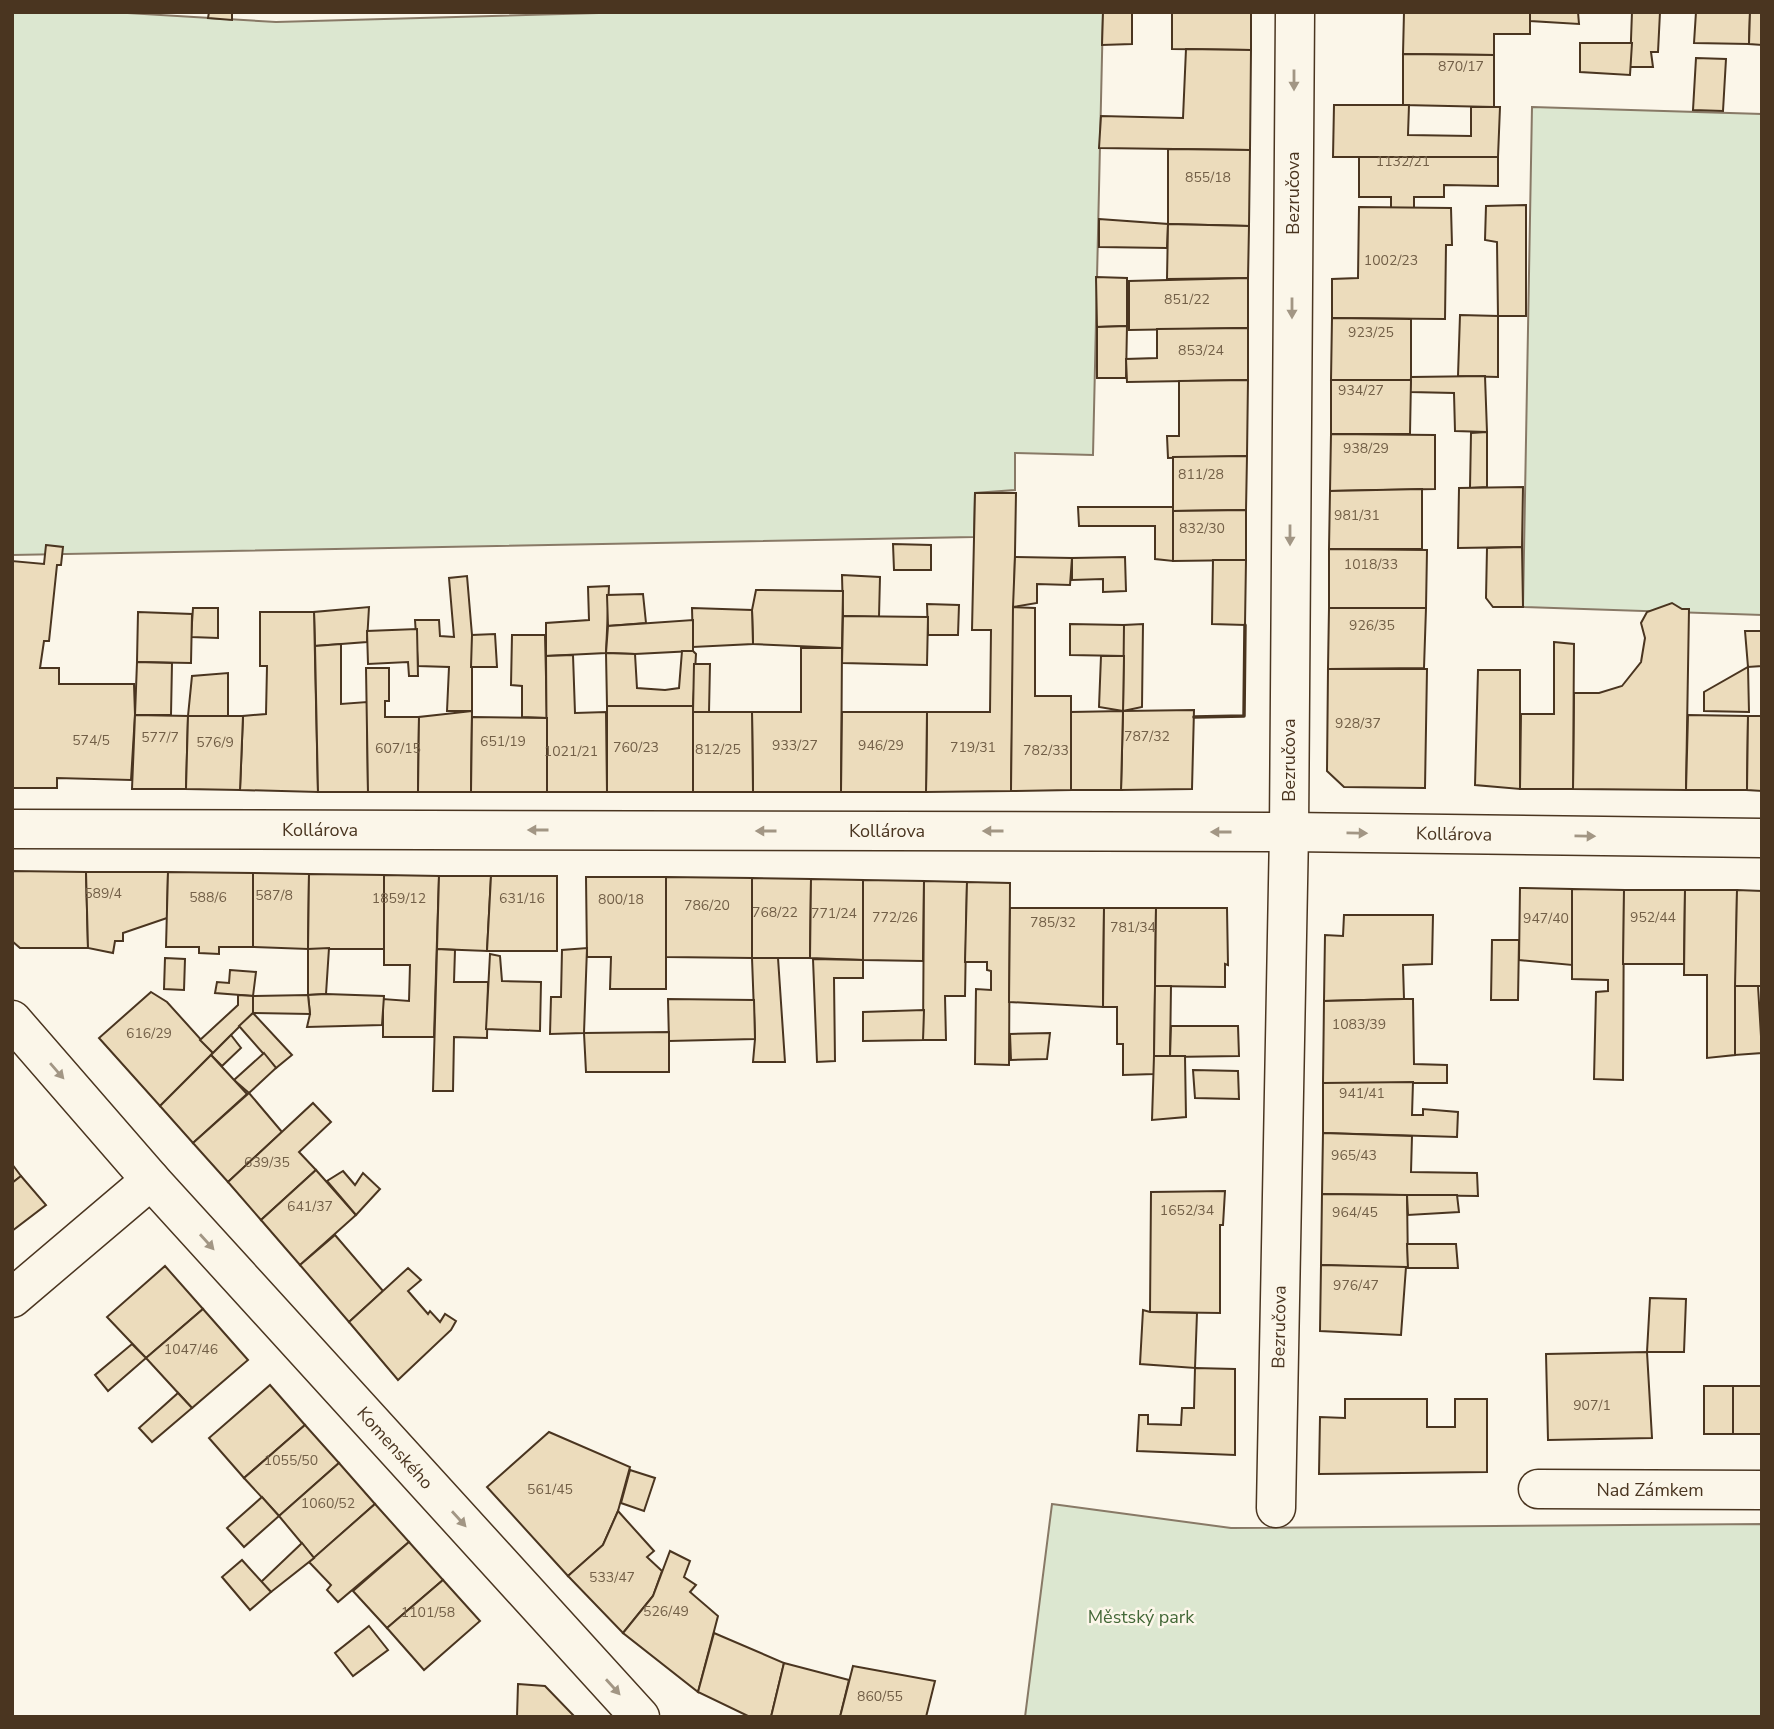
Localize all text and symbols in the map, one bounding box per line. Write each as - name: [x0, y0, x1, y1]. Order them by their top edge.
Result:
- house number: 870/17: [1438, 57, 1484, 76]
- one-way arrow: [1288, 70, 1300, 92]
- street label: Bezručova: [1281, 151, 1305, 235]
- house number: 1132/21: [1376, 152, 1430, 171]
- house number: 855/18: [1185, 168, 1231, 187]
- house number: 1002/23: [1364, 251, 1418, 270]
- house number: 851/22: [1164, 290, 1210, 309]
- one-way arrow: [1286, 297, 1298, 319]
- house number: 923/25: [1348, 323, 1394, 342]
- house number: 853/24: [1178, 341, 1224, 360]
- house number: 934/27: [1338, 381, 1384, 400]
- house number: 938/29: [1343, 439, 1389, 458]
- house number: 811/28: [1178, 465, 1224, 484]
- house number: 981/31: [1334, 506, 1380, 525]
- house number: 832/30: [1179, 519, 1225, 538]
- one-way arrow: [1285, 525, 1296, 547]
- house number: 1018/33: [1344, 555, 1398, 574]
- house number: 926/35: [1349, 616, 1395, 635]
- house number: 928/37: [1335, 714, 1381, 733]
- street label: Bezručova: [1277, 718, 1301, 802]
- house number: 787/32: [1124, 727, 1170, 746]
- house number: 577/7: [141, 728, 179, 747]
- house number: 574/5: [72, 731, 110, 750]
- house number: 651/19: [480, 732, 526, 751]
- house number: 576/9: [196, 733, 234, 752]
- house number: 933/27: [772, 736, 818, 755]
- house number: 946/29: [858, 736, 904, 755]
- house number: 760/23: [613, 738, 659, 757]
- house number: 719/31: [950, 738, 996, 757]
- house number: 607/15: [375, 739, 421, 758]
- house number: 812/25: [695, 740, 741, 759]
- house number: 782/33: [1023, 741, 1069, 760]
- house number: 1021/21: [544, 742, 598, 761]
- street label: Kollárova: [282, 818, 358, 842]
- street label: Kollárova: [849, 819, 925, 843]
- street label: Kollárova: [1416, 821, 1492, 847]
- one-way arrow: [527, 824, 549, 836]
- one-way arrow: [755, 825, 777, 837]
- one-way arrow: [982, 825, 1004, 837]
- one-way arrow: [1210, 826, 1232, 838]
- one-way arrow: [1347, 827, 1369, 839]
- one-way arrow: [1574, 830, 1596, 842]
- house number: 589/4: [84, 884, 122, 903]
- house number: 587/8: [255, 886, 293, 905]
- house number: 588/6: [189, 888, 227, 907]
- house number: 1859/12: [372, 889, 426, 908]
- house number: 631/16: [499, 889, 545, 908]
- house number: 800/18: [598, 890, 644, 909]
- house number: 786/20: [684, 896, 730, 915]
- house number: 768/22: [752, 903, 798, 922]
- house number: 771/24: [811, 904, 857, 923]
- house number: 772/26: [872, 908, 918, 927]
- house number: 952/44: [1630, 908, 1676, 927]
- house number: 947/40: [1523, 909, 1569, 928]
- house number: 785/32: [1030, 913, 1076, 932]
- house number: 781/34: [1110, 918, 1156, 937]
- house number: 1083/39: [1332, 1015, 1386, 1034]
- house number: 616/29: [126, 1024, 172, 1043]
- one-way arrow: [49, 1063, 64, 1080]
- house number: 941/41: [1339, 1084, 1385, 1103]
- house number: 965/43: [1331, 1146, 1377, 1165]
- house number: 639/35: [244, 1153, 290, 1172]
- house number: 641/37: [287, 1197, 333, 1216]
- house number: 1652/34: [1160, 1201, 1214, 1220]
- house number: 964/45: [1332, 1203, 1378, 1222]
- one-way arrow: [199, 1233, 215, 1251]
- house number: 976/47: [1333, 1276, 1379, 1295]
- street label: Bezručova: [1266, 1285, 1292, 1369]
- house number: 1047/46: [164, 1340, 218, 1359]
- house number: 907/1: [1573, 1396, 1611, 1415]
- street label: Komenského: [351, 1402, 439, 1494]
- house number: 1055/50: [264, 1451, 318, 1470]
- street label: Nad Zámkem: [1596, 1478, 1704, 1502]
- house number: 561/45: [527, 1480, 573, 1499]
- house number: 1060/52: [301, 1494, 355, 1513]
- one-way arrow: [451, 1510, 467, 1527]
- house number: 533/47: [589, 1568, 635, 1587]
- house number: 526/49: [643, 1602, 689, 1621]
- house number: 1101/58: [401, 1603, 455, 1622]
- park label: Městský park: [1088, 1605, 1195, 1629]
- one-way arrow: [605, 1678, 621, 1696]
- house number: 860/55: [857, 1687, 903, 1706]

